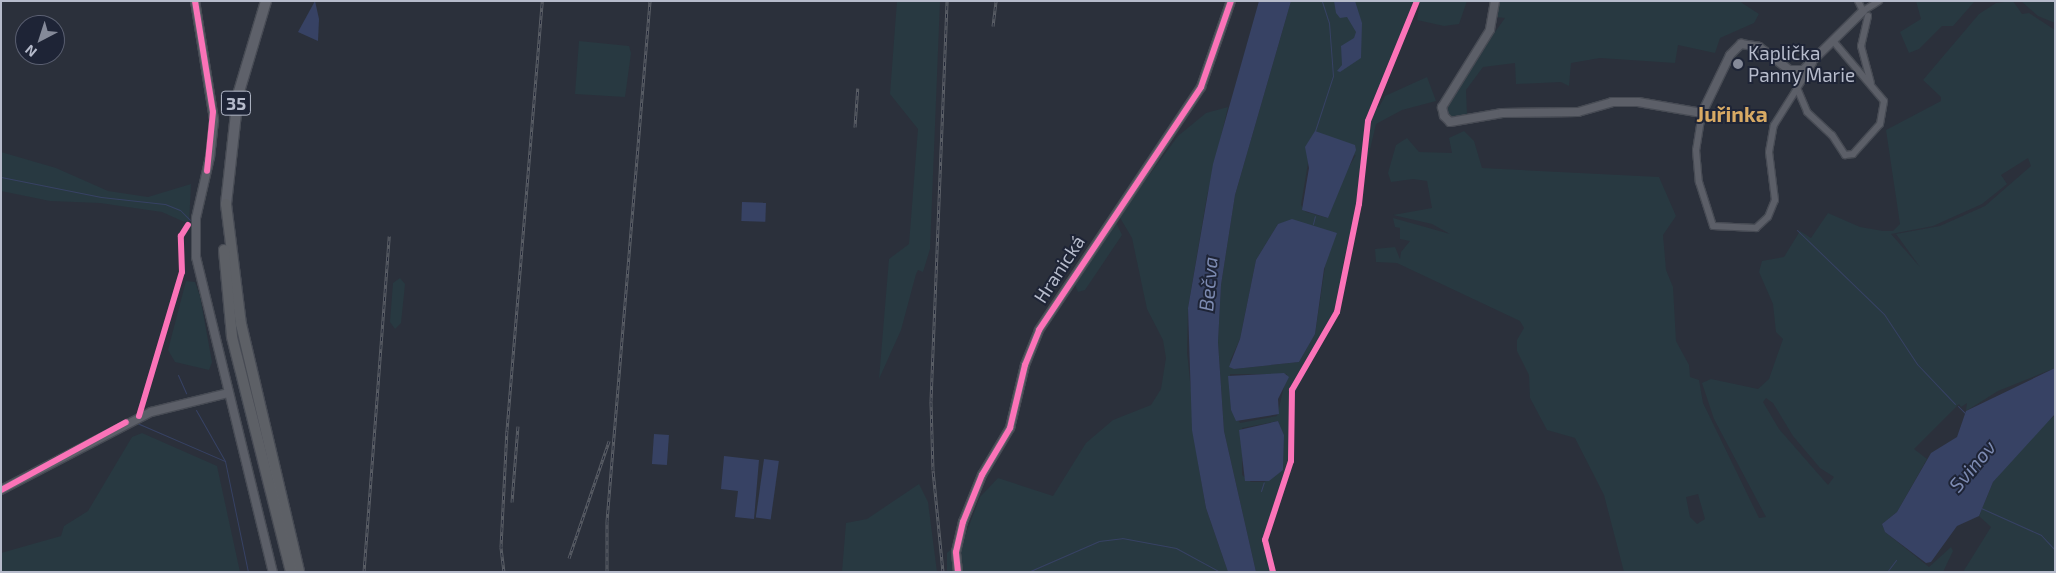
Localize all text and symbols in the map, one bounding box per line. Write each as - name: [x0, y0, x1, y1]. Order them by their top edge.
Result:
- north arrow: [15, 15, 65, 65]
- text: N: [21, 41, 40, 61]
- place label: Kaplička Panny Marie: [1748, 42, 1856, 86]
- marker: Kaplička Panny Marie: [1732, 58, 1744, 70]
- road number: 35: [220, 88, 252, 119]
- district label: Juřinka: [1696, 101, 1768, 127]
- street label: Hranická: [1029, 231, 1089, 307]
- water label: Bečva: [1194, 256, 1222, 312]
- water label: Svinov: [1944, 435, 2000, 497]

